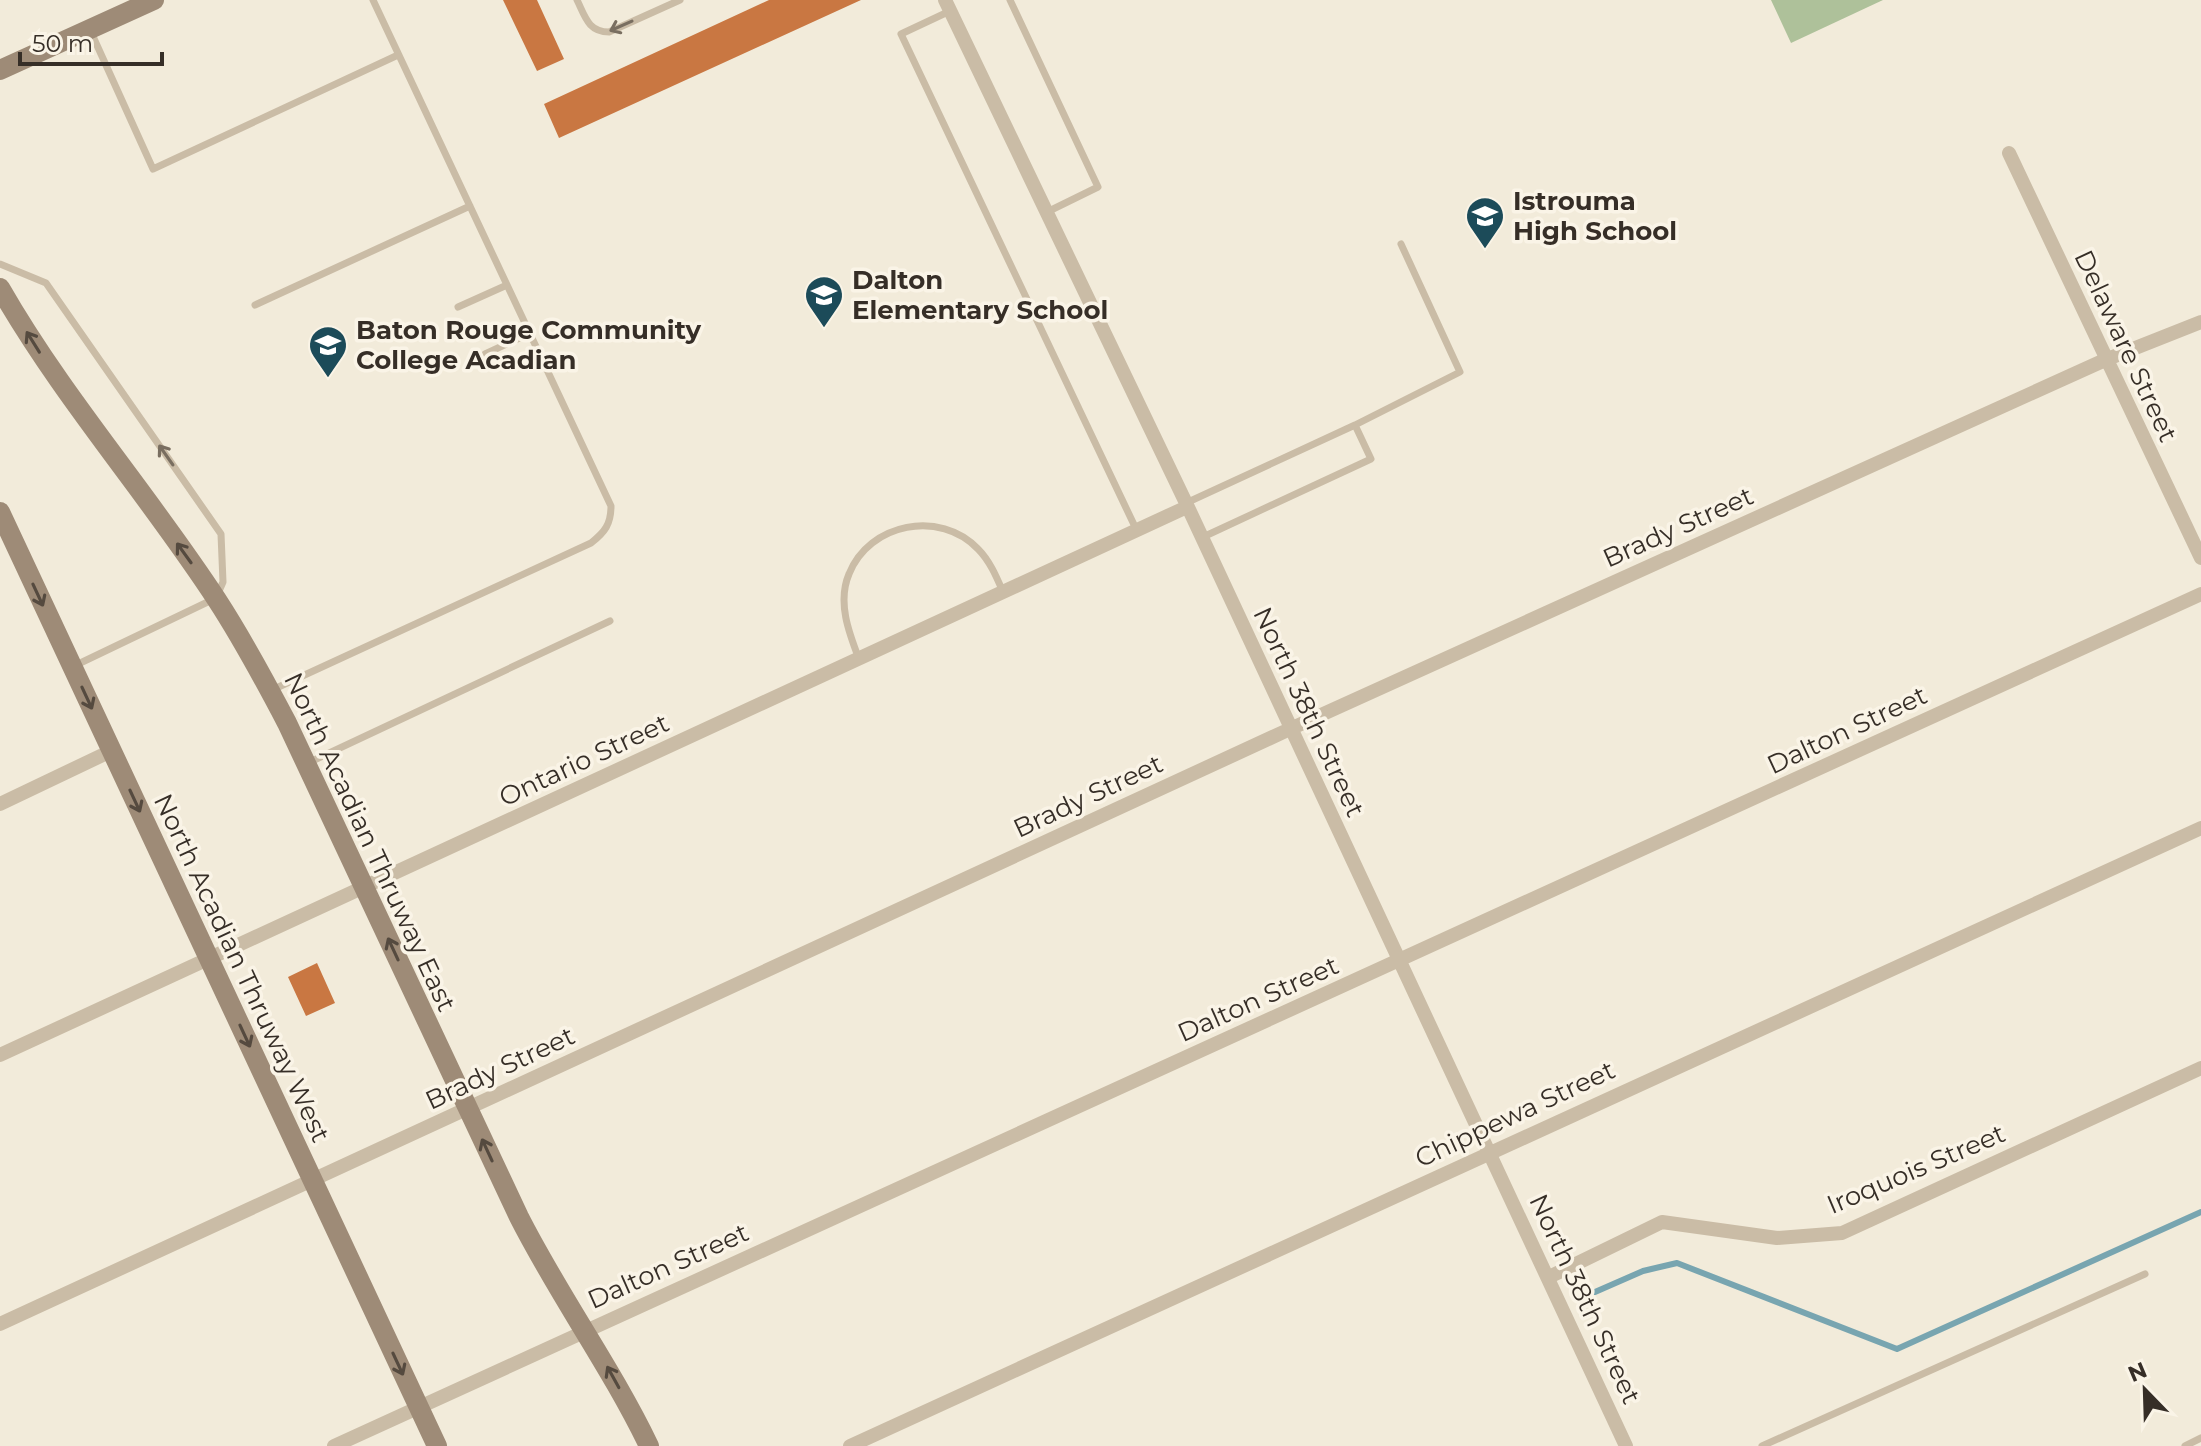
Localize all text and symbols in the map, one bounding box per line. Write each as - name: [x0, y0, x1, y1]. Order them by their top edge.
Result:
- scale bar: [20, 16, 162, 66]
- one-way arrow: [610, 20, 634, 35]
- text: 50 m: [32, 29, 93, 58]
- place label: Istrouma High School: [1513, 185, 1677, 247]
- school or university icon: Istrouma High School: [1464, 195, 1506, 250]
- street label: Delaware Street: [2068, 245, 2184, 447]
- place label: Dalton Elementary School: [852, 264, 1108, 326]
- school or university icon: Dalton Elementary School: [803, 274, 845, 329]
- place label: Baton Rouge Community College Acadian: [356, 314, 701, 376]
- school or university icon: Baton Rouge Community College Acadian: [307, 324, 349, 379]
- one-way arrow: [24, 331, 41, 353]
- one-way arrow: [158, 444, 174, 466]
- street label: Brady Street: [1598, 480, 1758, 574]
- one-way arrow: [176, 543, 193, 564]
- one-way arrow: [31, 583, 46, 607]
- street label: North 38th Street: [1246, 602, 1372, 822]
- street label: North Acadian Thruway East: [277, 667, 463, 1017]
- street label: Dalton Street: [1762, 679, 1932, 781]
- one-way arrow: [80, 686, 95, 710]
- street label: Ontario Street: [494, 707, 674, 813]
- street label: Brady Street: [1008, 747, 1168, 845]
- one-way arrow: [128, 788, 143, 812]
- street label: North Acadian Thruway West: [147, 789, 337, 1147]
- one-way arrow: [385, 937, 400, 961]
- street label: Dalton Street: [1172, 949, 1344, 1049]
- street label: Brady Street: [420, 1019, 580, 1117]
- one-way arrow: [238, 1024, 253, 1048]
- street label: Chippewa Street: [1410, 1054, 1620, 1174]
- street label: Iroquois Street: [1822, 1117, 2010, 1221]
- one-way arrow: [479, 1138, 494, 1162]
- street label: North 38th Street: [1522, 1189, 1648, 1409]
- street label: Dalton Street: [582, 1216, 754, 1316]
- north arrow: [2105, 1350, 2185, 1430]
- one-way arrow: [391, 1352, 406, 1376]
- text: N: [2124, 1356, 2151, 1388]
- one-way arrow: [605, 1365, 621, 1389]

